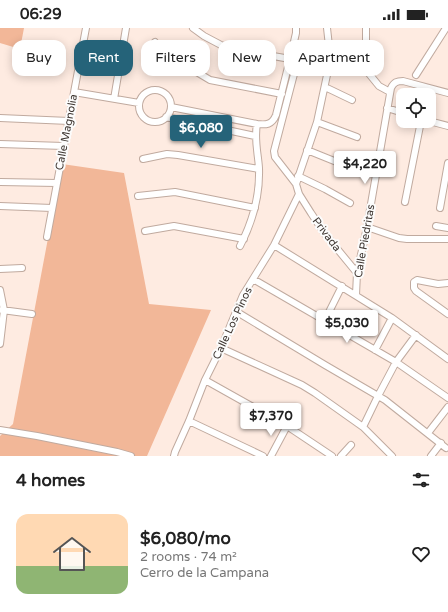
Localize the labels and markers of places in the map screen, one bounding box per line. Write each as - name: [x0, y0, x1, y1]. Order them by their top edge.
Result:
- pin: $6,080: [168, 115, 234, 149]
- pin: $4,220: [332, 151, 398, 185]
- pin: $5,030: [314, 310, 380, 344]
- pin: $7,370: [238, 403, 304, 437]

